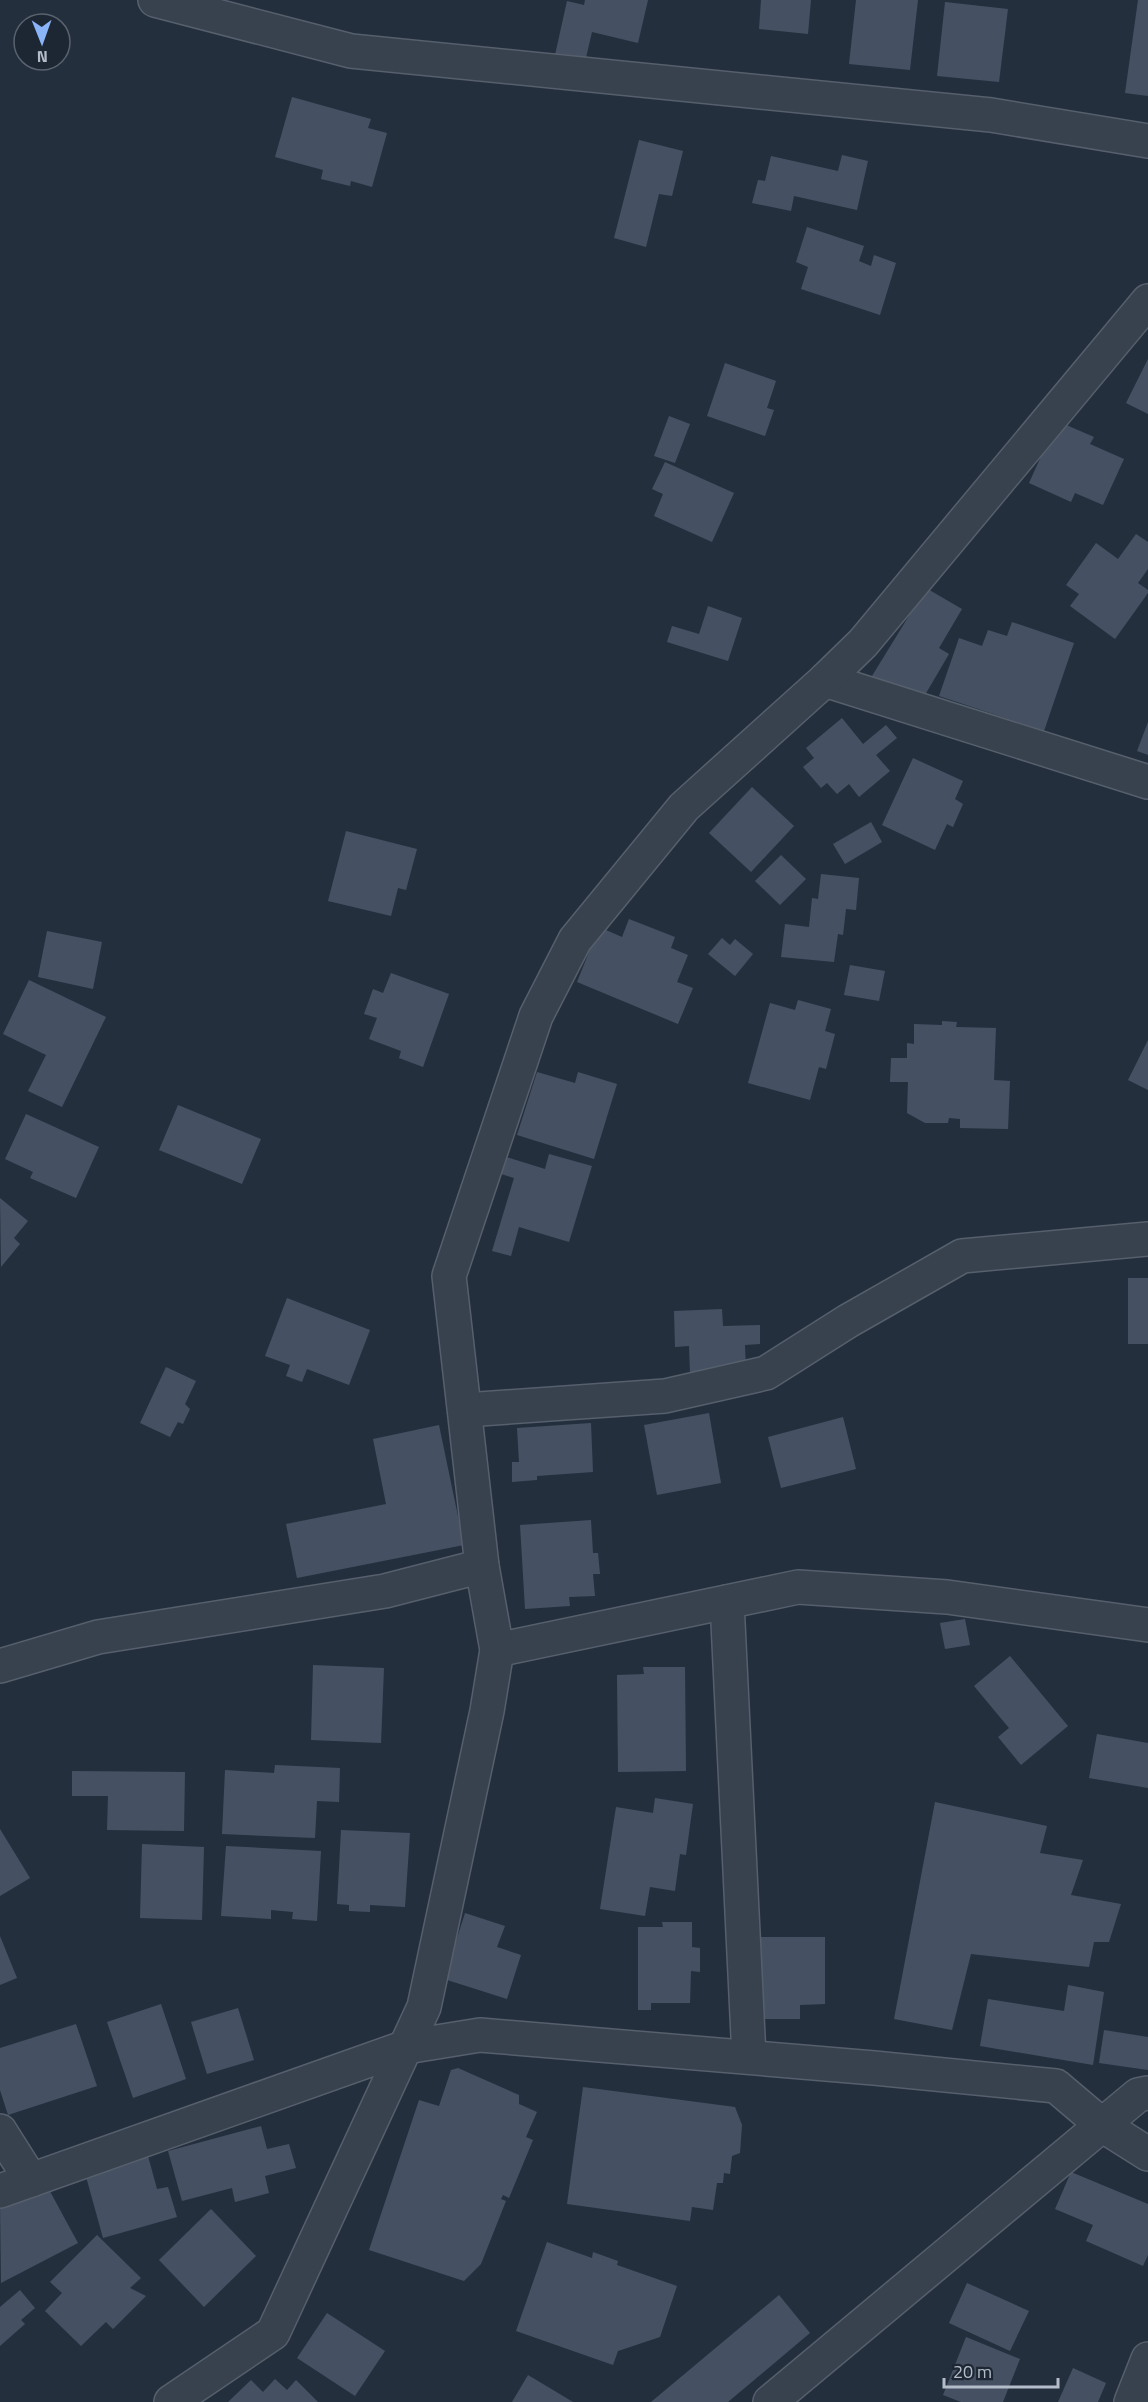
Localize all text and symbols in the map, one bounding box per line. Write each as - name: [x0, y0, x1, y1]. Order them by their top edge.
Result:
- north arrow: [12, 12, 72, 72]
- text: N: [37, 45, 48, 69]
- scale bar: [944, 2351, 1058, 2389]
- text: 20 m: [953, 2358, 992, 2385]

